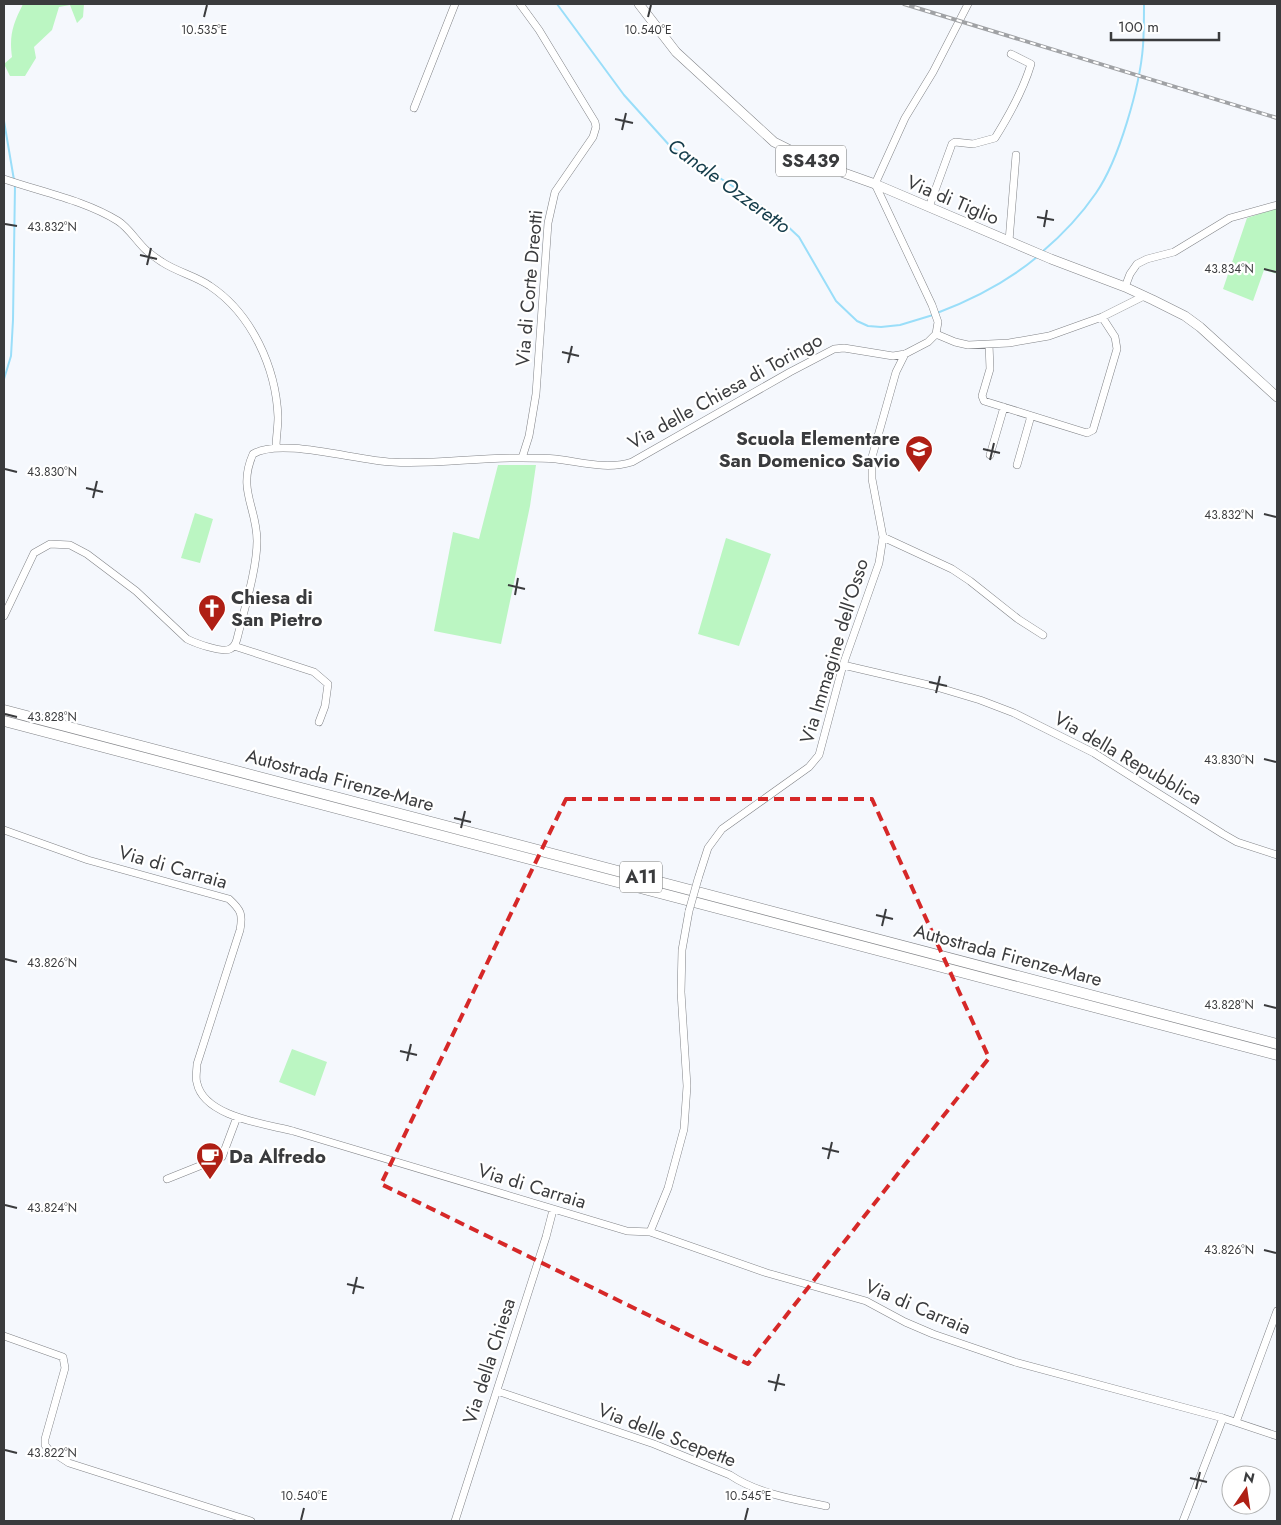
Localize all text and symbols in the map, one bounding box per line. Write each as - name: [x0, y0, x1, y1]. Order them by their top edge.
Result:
- scale bar: [1111, 10, 1218, 42]
- text: 100 m: [1118, 16, 1159, 38]
- text: 10.535°E: [181, 21, 227, 39]
- text: 10.540°E: [624, 21, 672, 39]
- water label: Canale Ozzeretto: [661, 131, 797, 241]
- road number: SS439: [776, 146, 846, 177]
- street label: Via di Tiglio: [903, 168, 1003, 232]
- street label: Via di Corte Dreotti: [509, 209, 549, 367]
- text: 43.832°N: [27, 218, 77, 236]
- text: 43.834°N: [1204, 260, 1254, 278]
- street label: Via delle Chiesa di Toringo: [623, 326, 827, 456]
- place label: Scuola Elementare San Domenico Savio: [719, 425, 900, 474]
- school or university icon: Scuola Elementare San Domenico Savio: [904, 434, 934, 473]
- text: 43.830°N: [27, 463, 77, 481]
- text: 43.832°N: [1204, 506, 1254, 524]
- street label: Via Immagine dell'Osso: [793, 555, 875, 747]
- place label: Chiesa di San Pietro: [231, 584, 323, 633]
- church icon: Chiesa di San Pietro: [197, 593, 227, 632]
- street label: Via della Repubblica: [1049, 705, 1207, 811]
- text: 43.828°N: [27, 708, 77, 726]
- street label: Autostrada Firenze-Mare: [243, 742, 437, 818]
- text: 43.830°N: [1204, 751, 1254, 769]
- street label: Via di Carraia: [115, 839, 231, 895]
- road number: A11: [620, 862, 662, 892]
- street label: Autostrada Firenze-Mare: [911, 917, 1105, 993]
- text: 43.826°N: [27, 954, 77, 972]
- text: 43.828°N: [1204, 996, 1254, 1014]
- cafe icon: Da Alfredo: [195, 1141, 225, 1180]
- place label: Da Alfredo: [229, 1143, 326, 1170]
- street label: Via di Carraia: [474, 1157, 590, 1215]
- text: 43.824°N: [27, 1199, 77, 1217]
- text: 43.826°N: [1204, 1241, 1254, 1259]
- street label: Via di Carraia: [861, 1273, 975, 1341]
- street label: Via della Chiesa: [456, 1295, 522, 1427]
- street label: Via delle Scepette: [594, 1396, 740, 1474]
- text: 43.822°N: [27, 1444, 77, 1462]
- north arrow: [1221, 1465, 1271, 1515]
- text: N: [1241, 1466, 1257, 1488]
- text: 10.540°E: [280, 1487, 328, 1505]
- text: 10.545°E: [725, 1487, 771, 1505]

